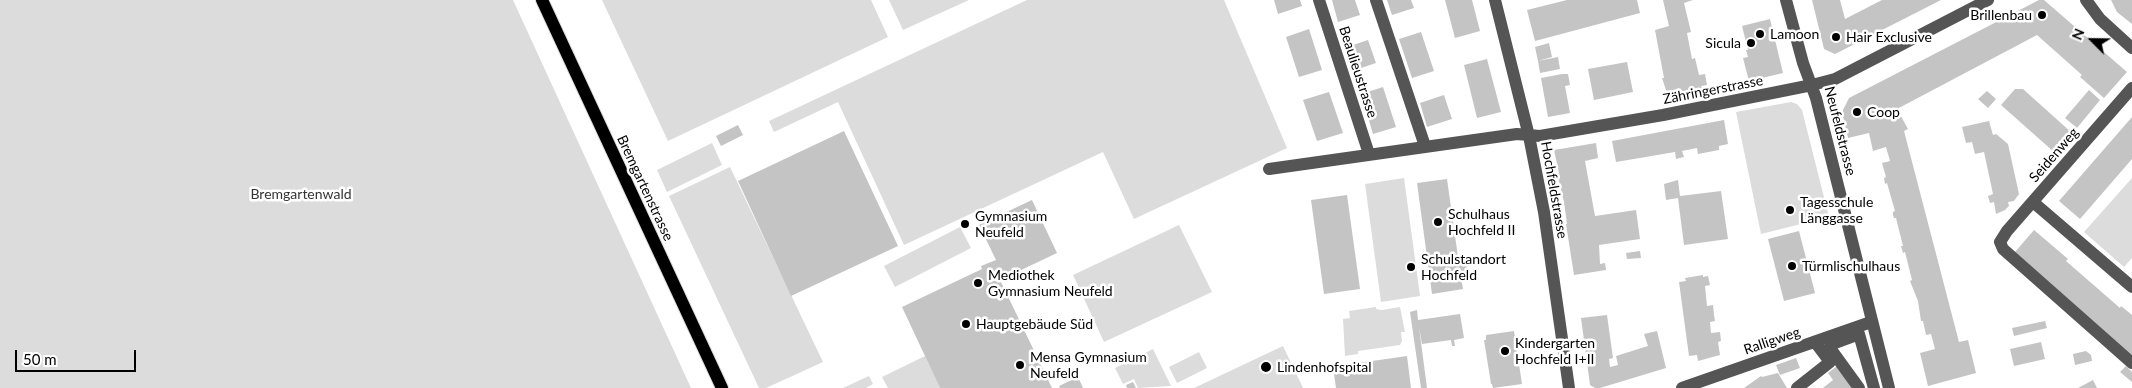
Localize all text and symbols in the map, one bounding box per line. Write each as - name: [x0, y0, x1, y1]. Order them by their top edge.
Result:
- place label: Brillenbau: [1970, 7, 2032, 23]
- marker: Brillenbau: [2036, 9, 2048, 21]
- north arrow: [2067, 15, 2117, 65]
- street label: Beaulieustrasse: [1335, 24, 1381, 120]
- place label: Lamoon: [1770, 26, 1819, 42]
- text: N: [2068, 26, 2088, 42]
- marker: Lamoon: [1754, 28, 1766, 40]
- place label: Hair Exclusive: [1846, 29, 1932, 45]
- marker: Hair Exclusive: [1830, 31, 1842, 43]
- place label: Sicula: [1705, 35, 1741, 51]
- marker: Sicula: [1745, 37, 1757, 49]
- street label: Zähringerstrasse: [1662, 72, 1764, 108]
- street label: Neufeldstrasse: [1821, 85, 1859, 177]
- place label: Coop: [1867, 104, 1900, 120]
- marker: Coop: [1851, 106, 1863, 118]
- street label: Seidenweg: [2026, 124, 2082, 186]
- street label: Bremgartenstrasse: [613, 132, 677, 244]
- street label: Hochfeldstrasse: [1537, 140, 1571, 240]
- park label: Bremgartenwald: [250, 186, 352, 202]
- place label: Tagesschule Länggasse: [1800, 194, 1873, 226]
- marker: Tagesschule Länggasse: [1784, 204, 1796, 216]
- place label: Schulhaus Hochfeld II: [1448, 206, 1515, 238]
- place label: Gymnasium Neufeld: [975, 208, 1047, 240]
- marker: Schulhaus Hochfeld II: [1432, 216, 1444, 228]
- marker: Gymnasium Neufeld: [959, 218, 971, 230]
- place label: Schulstandort Hochfeld: [1421, 251, 1506, 284]
- place label: Türmlischulhaus: [1802, 258, 1900, 274]
- marker: Türmlischulhaus: [1786, 260, 1798, 272]
- marker: Schulstandort Hochfeld: [1405, 261, 1417, 273]
- place label: Mediothek Gymnasium Neufeld: [988, 267, 1113, 300]
- marker: Mediothek Gymnasium Neufeld: [972, 277, 984, 289]
- place label: Hauptgebäude Süd: [976, 316, 1093, 332]
- marker: Hauptgebäude Süd: [960, 318, 972, 330]
- street label: Ralligweg: [1742, 324, 1802, 358]
- place label: Kindergarten Hochfeld I+II: [1515, 335, 1595, 368]
- scale bar: [18, 340, 139, 372]
- marker: Kindergarten Hochfeld I+II: [1499, 345, 1511, 357]
- place label: Mensa Gymnasium Neufeld: [1030, 349, 1147, 382]
- text: 50 m: [23, 350, 57, 368]
- marker: Mensa Gymnasium Neufeld: [1014, 359, 1026, 371]
- place label: Lindenhofspital: [1277, 359, 1371, 375]
- marker: Lindenhofspital: [1259, 360, 1273, 374]

